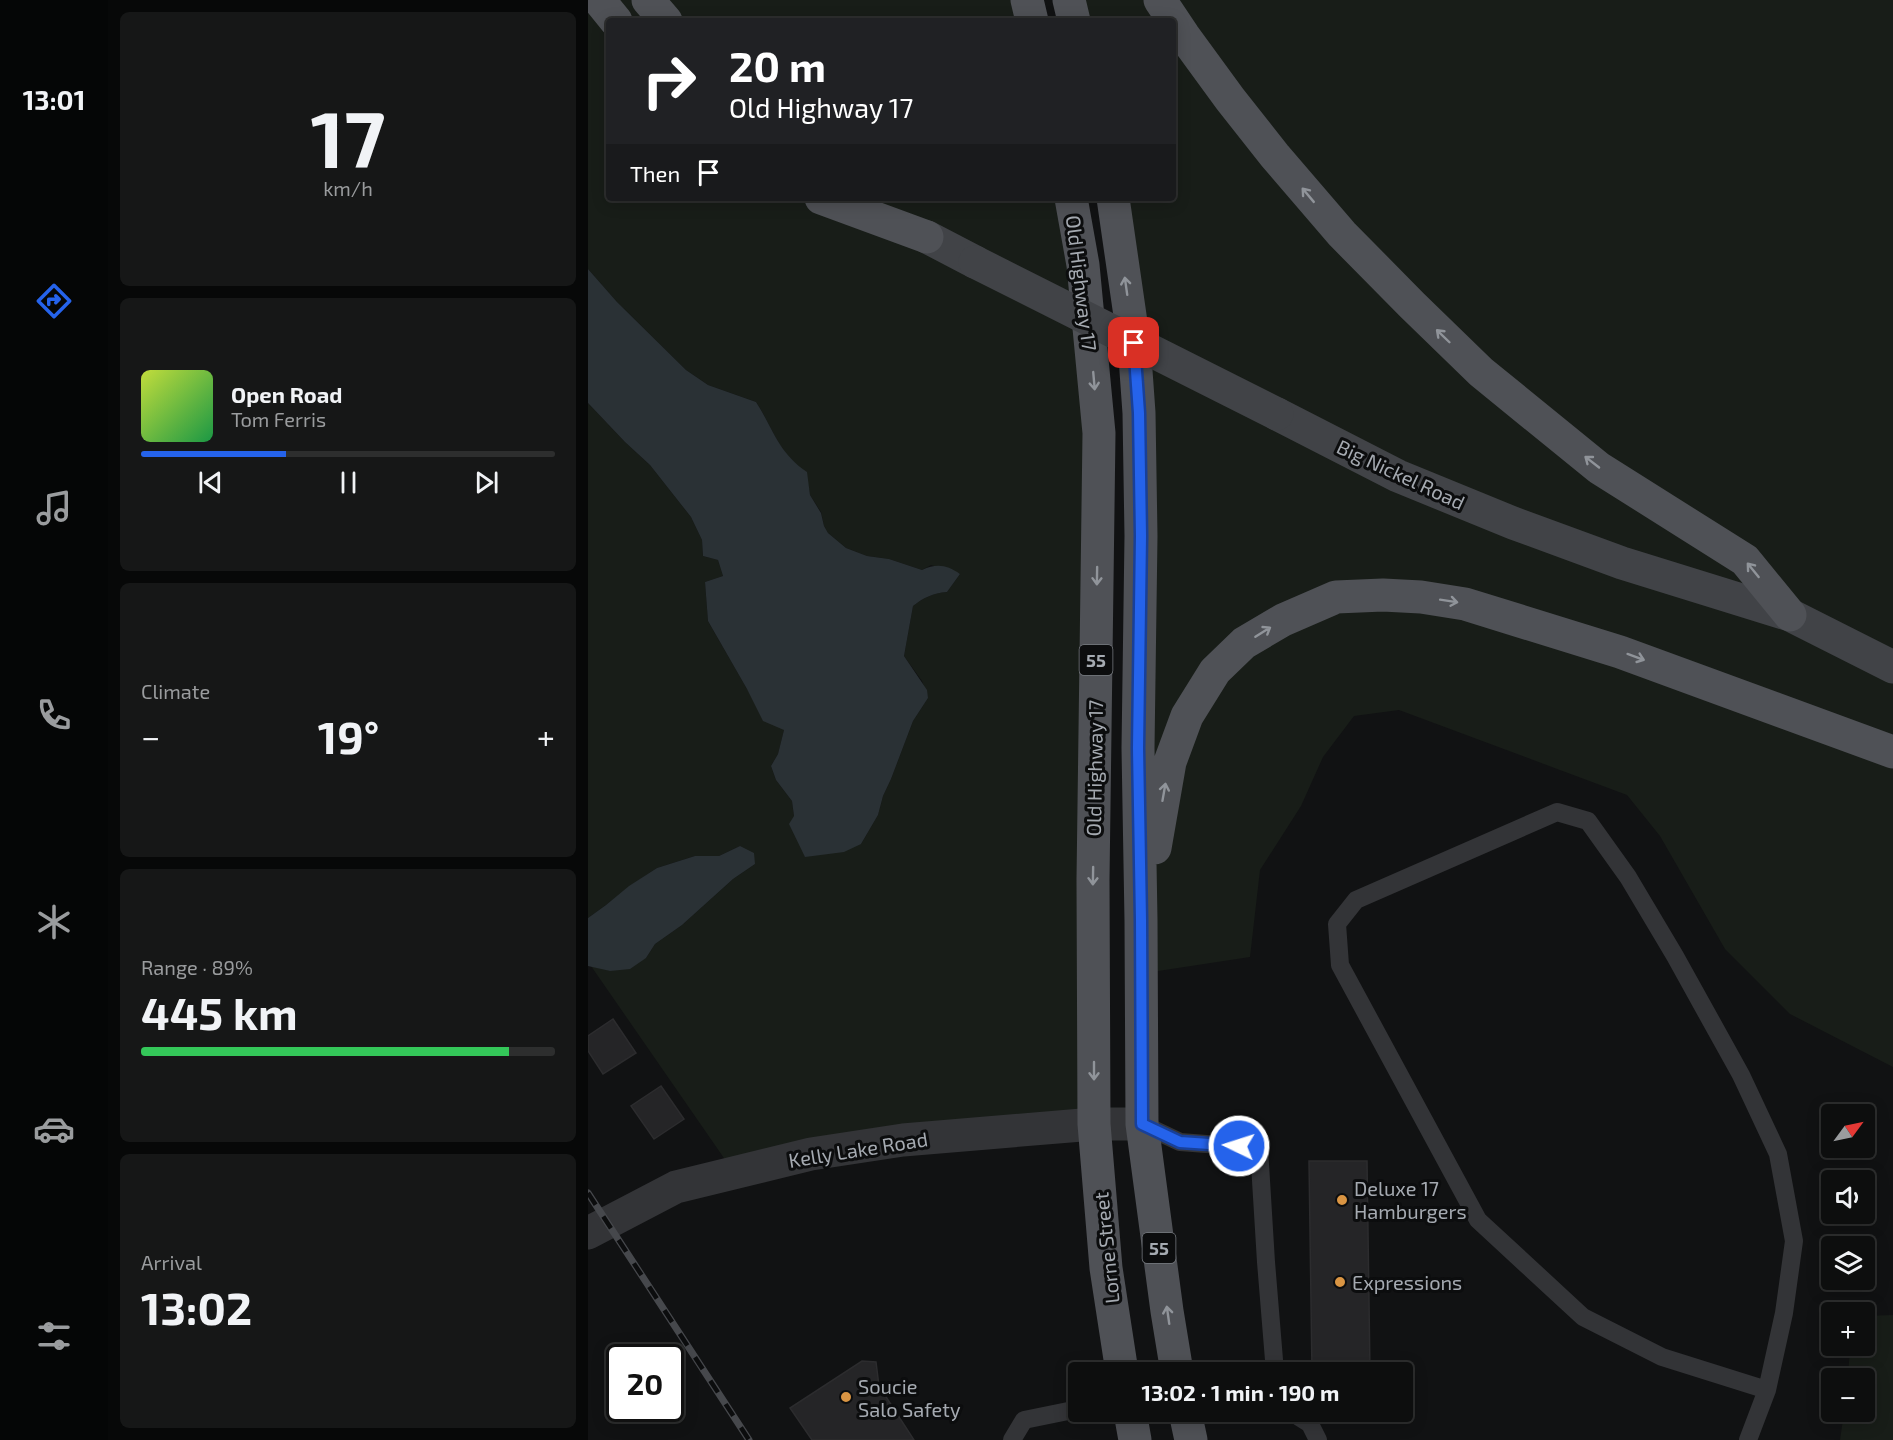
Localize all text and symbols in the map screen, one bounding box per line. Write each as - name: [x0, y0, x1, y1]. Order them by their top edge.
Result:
- text: 20 m: [729, 40, 826, 90]
- icon: right: [630, 42, 708, 120]
- text: 13:01: [23, 83, 85, 115]
- text: 17: [311, 90, 385, 184]
- text: Old Highway 17: [729, 91, 913, 123]
- icon: arrive: [692, 156, 725, 189]
- text: Then: [630, 160, 680, 186]
- text: km/h: [323, 176, 373, 200]
- one-way arrow: [1302, 187, 1315, 203]
- street label: Old Highway 17: [1062, 214, 1102, 352]
- one-way arrow: [1121, 276, 1132, 296]
- icon: directions: [33, 280, 75, 322]
- pin: [1108, 317, 1159, 368]
- icon: arrive: [1117, 326, 1150, 359]
- one-way arrow: [1436, 328, 1451, 343]
- one-way arrow: [1089, 370, 1100, 390]
- text: Open Road: [231, 381, 343, 407]
- text: Tom Ferris: [231, 407, 326, 431]
- street label: Big Nickel Road: [1333, 434, 1469, 514]
- one-way arrow: [1584, 455, 1600, 468]
- icon: previous: [194, 466, 227, 499]
- icon: pause: [332, 466, 365, 499]
- icon: next: [470, 466, 503, 499]
- icon: music: [33, 487, 75, 529]
- one-way arrow: [1747, 562, 1760, 578]
- one-way arrow: [1091, 565, 1103, 585]
- one-way arrow: [1439, 596, 1459, 607]
- one-way arrow: [1254, 625, 1271, 637]
- road number: 55: [1080, 645, 1112, 675]
- one-way arrow: [1626, 653, 1645, 664]
- text: Climate: [141, 679, 210, 703]
- icon: phone: [33, 694, 75, 736]
- street label: Old Highway 17: [1081, 700, 1107, 836]
- text: 19°: [318, 709, 379, 763]
- text: −: [141, 716, 160, 756]
- text: +: [537, 716, 555, 756]
- one-way arrow: [1158, 783, 1169, 803]
- one-way arrow: [1087, 865, 1099, 885]
- icon: climate: [33, 901, 75, 943]
- text: Range · 89%: [141, 955, 253, 979]
- text: 445 km: [141, 985, 298, 1039]
- one-way arrow: [1088, 1060, 1100, 1080]
- north arrow: [1821, 1104, 1875, 1158]
- map controls: [1821, 1104, 1875, 1422]
- icon: car: [33, 1108, 75, 1150]
- position arrow: [1207, 1114, 1271, 1178]
- street label: Kelly Lake Road: [787, 1126, 929, 1172]
- button: sound: [1821, 1170, 1875, 1224]
- place label: Deluxe 17 Hamburgers: [1354, 1176, 1467, 1223]
- street label: Lorne Street: [1088, 1191, 1124, 1305]
- marker: Deluxe 17 Hamburgers: [1335, 1193, 1349, 1207]
- road number: 55: [1142, 1233, 1176, 1263]
- button: layers: [1821, 1236, 1875, 1290]
- text: Arrival: [141, 1250, 202, 1274]
- place label: Expressions: [1352, 1270, 1462, 1294]
- marker: Expressions: [1333, 1275, 1347, 1289]
- text: 13:02: [141, 1280, 252, 1334]
- button: +: [1821, 1302, 1875, 1356]
- one-way arrow: [1162, 1305, 1173, 1325]
- icon: filters: [33, 1315, 75, 1357]
- speed limit sign: 20: [606, 1344, 684, 1422]
- button: −: [1821, 1368, 1875, 1422]
- place label: Soucie Salo Safety: [858, 1374, 961, 1421]
- text: 13:02 · 1 min · 190 m: [1142, 1379, 1339, 1405]
- marker: Soucie Salo Safety: [839, 1390, 853, 1404]

